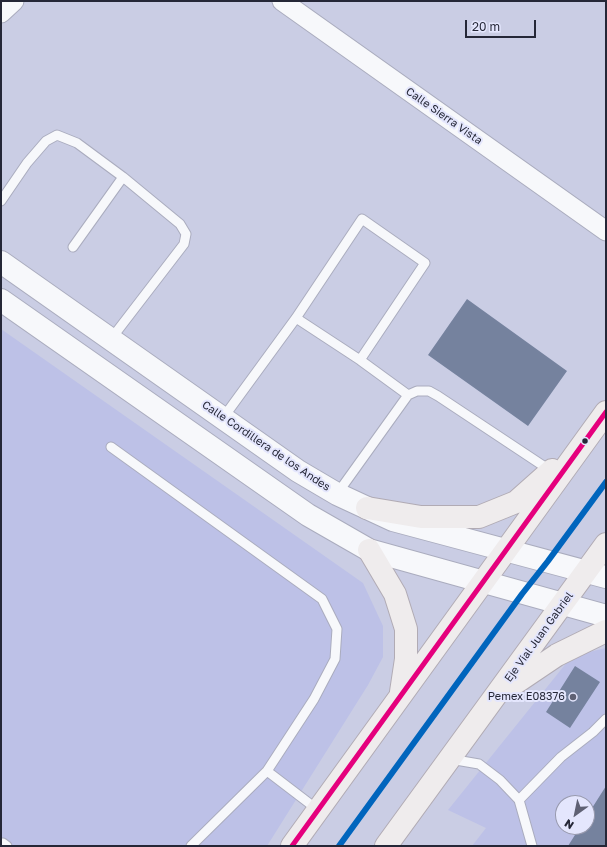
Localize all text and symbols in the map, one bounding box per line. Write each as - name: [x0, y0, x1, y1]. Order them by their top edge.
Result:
- scale bar: [467, 12, 538, 38]
- text: 20 m: [472, 19, 500, 34]
- street label: Calle Sierra Vista: [403, 85, 485, 147]
- street label: Calle Cordillera de los Andes: [199, 398, 333, 494]
- unlabelled marker: [580, 436, 590, 446]
- street label: Eje Vial Juan Gabriel: [502, 589, 576, 685]
- place label: Pemex E08376: [488, 690, 565, 704]
- marker: Pemex E08376: [568, 692, 578, 702]
- north arrow: [555, 795, 595, 835]
- text: N: [562, 817, 576, 832]

